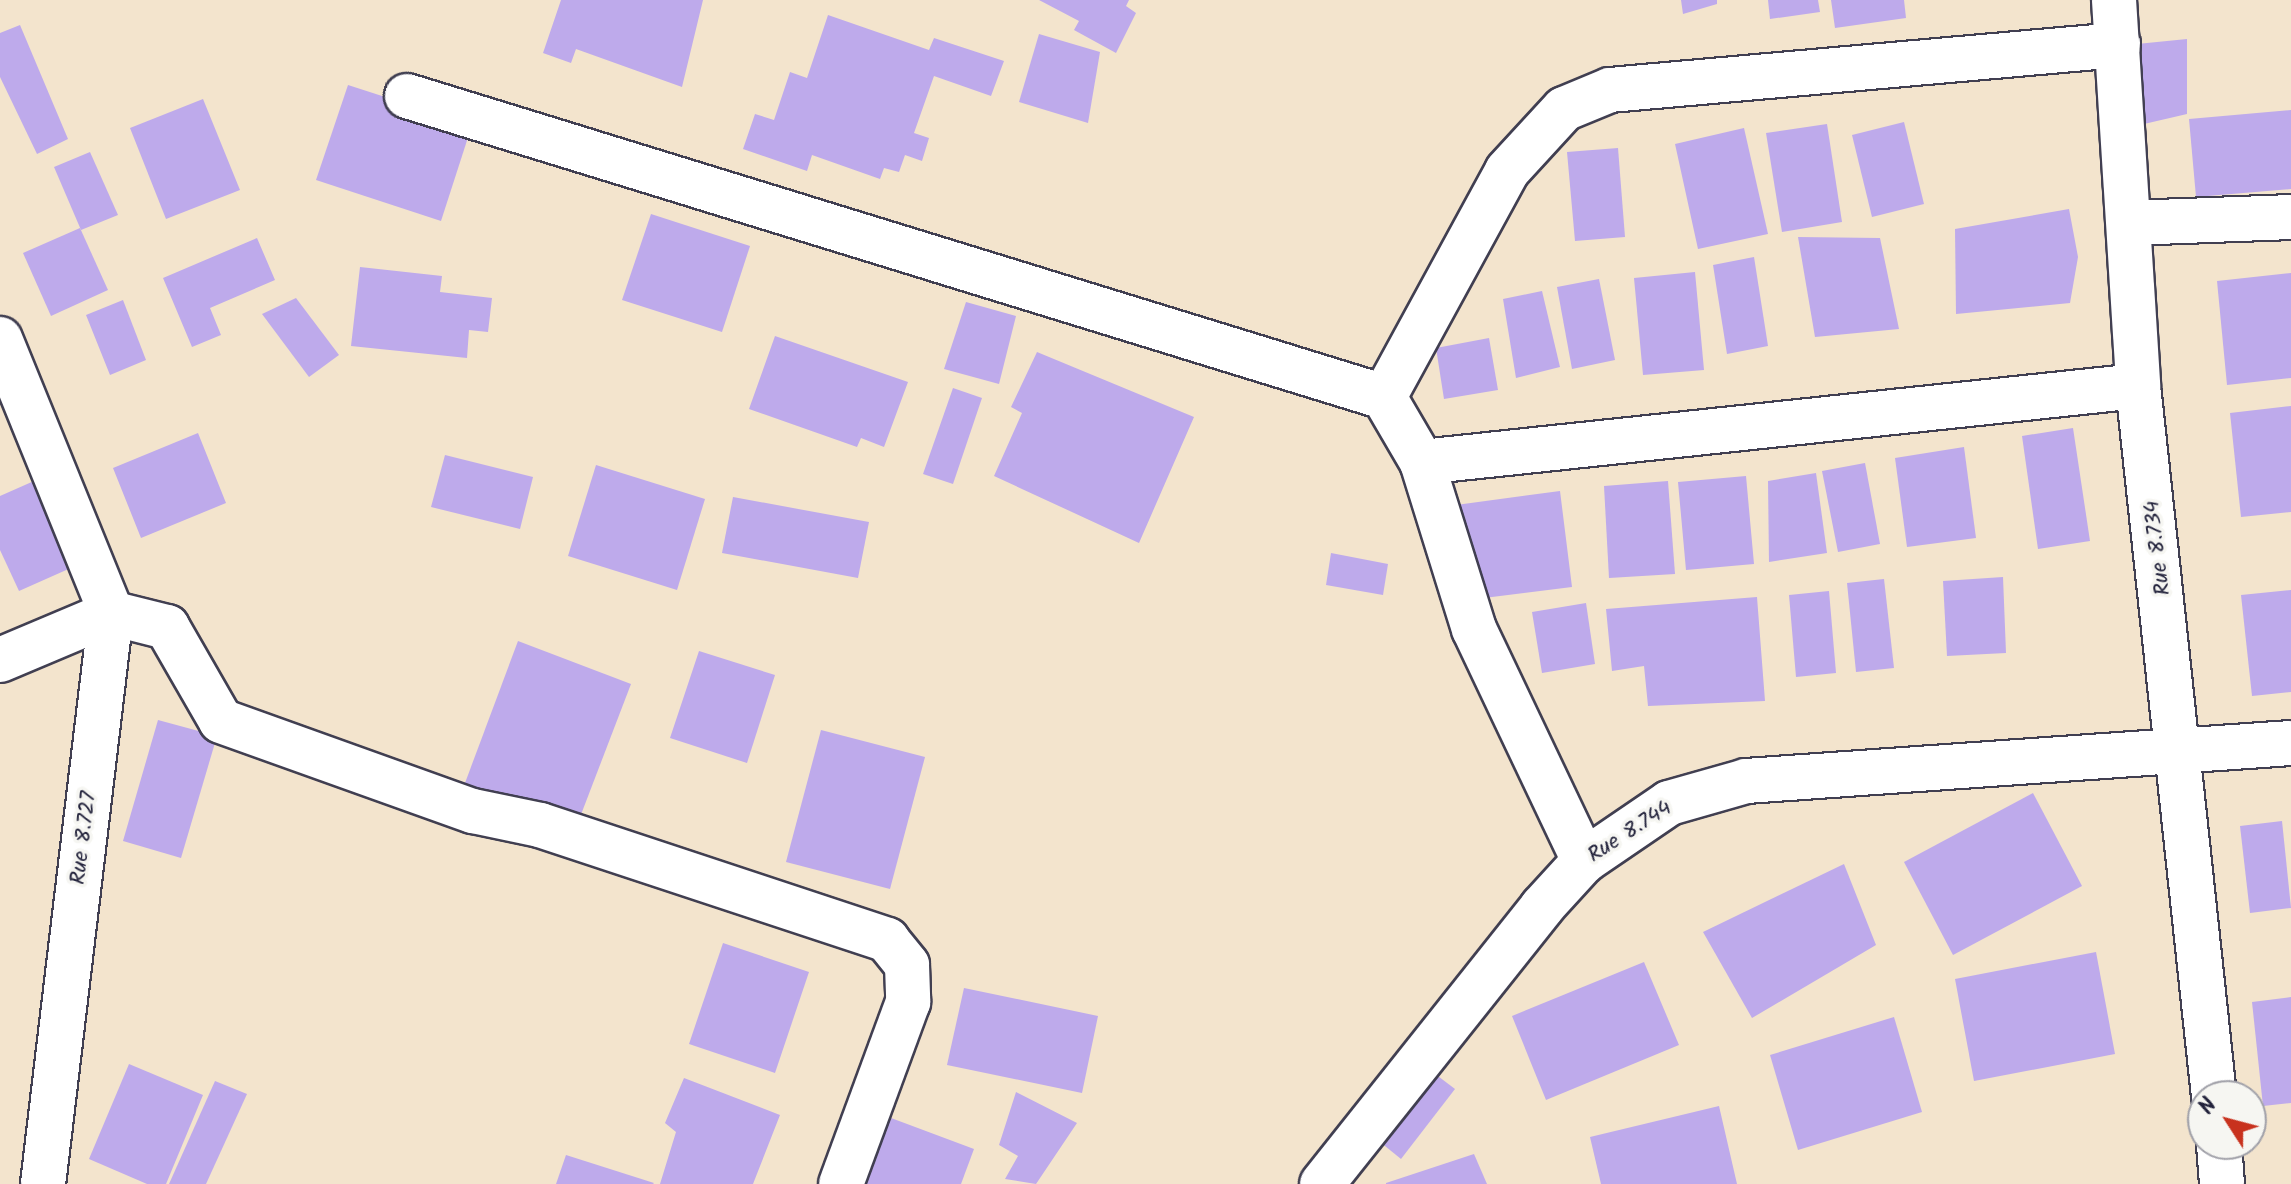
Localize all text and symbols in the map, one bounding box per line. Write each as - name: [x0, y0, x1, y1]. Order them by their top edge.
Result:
- street label: Rue 8.734: [2139, 499, 2177, 597]
- street label: Rue 8.727: [65, 790, 103, 886]
- street label: Rue 8.744: [1583, 795, 1677, 869]
- north arrow: [2187, 1080, 2267, 1160]
- text: N: [2191, 1091, 2227, 1123]

